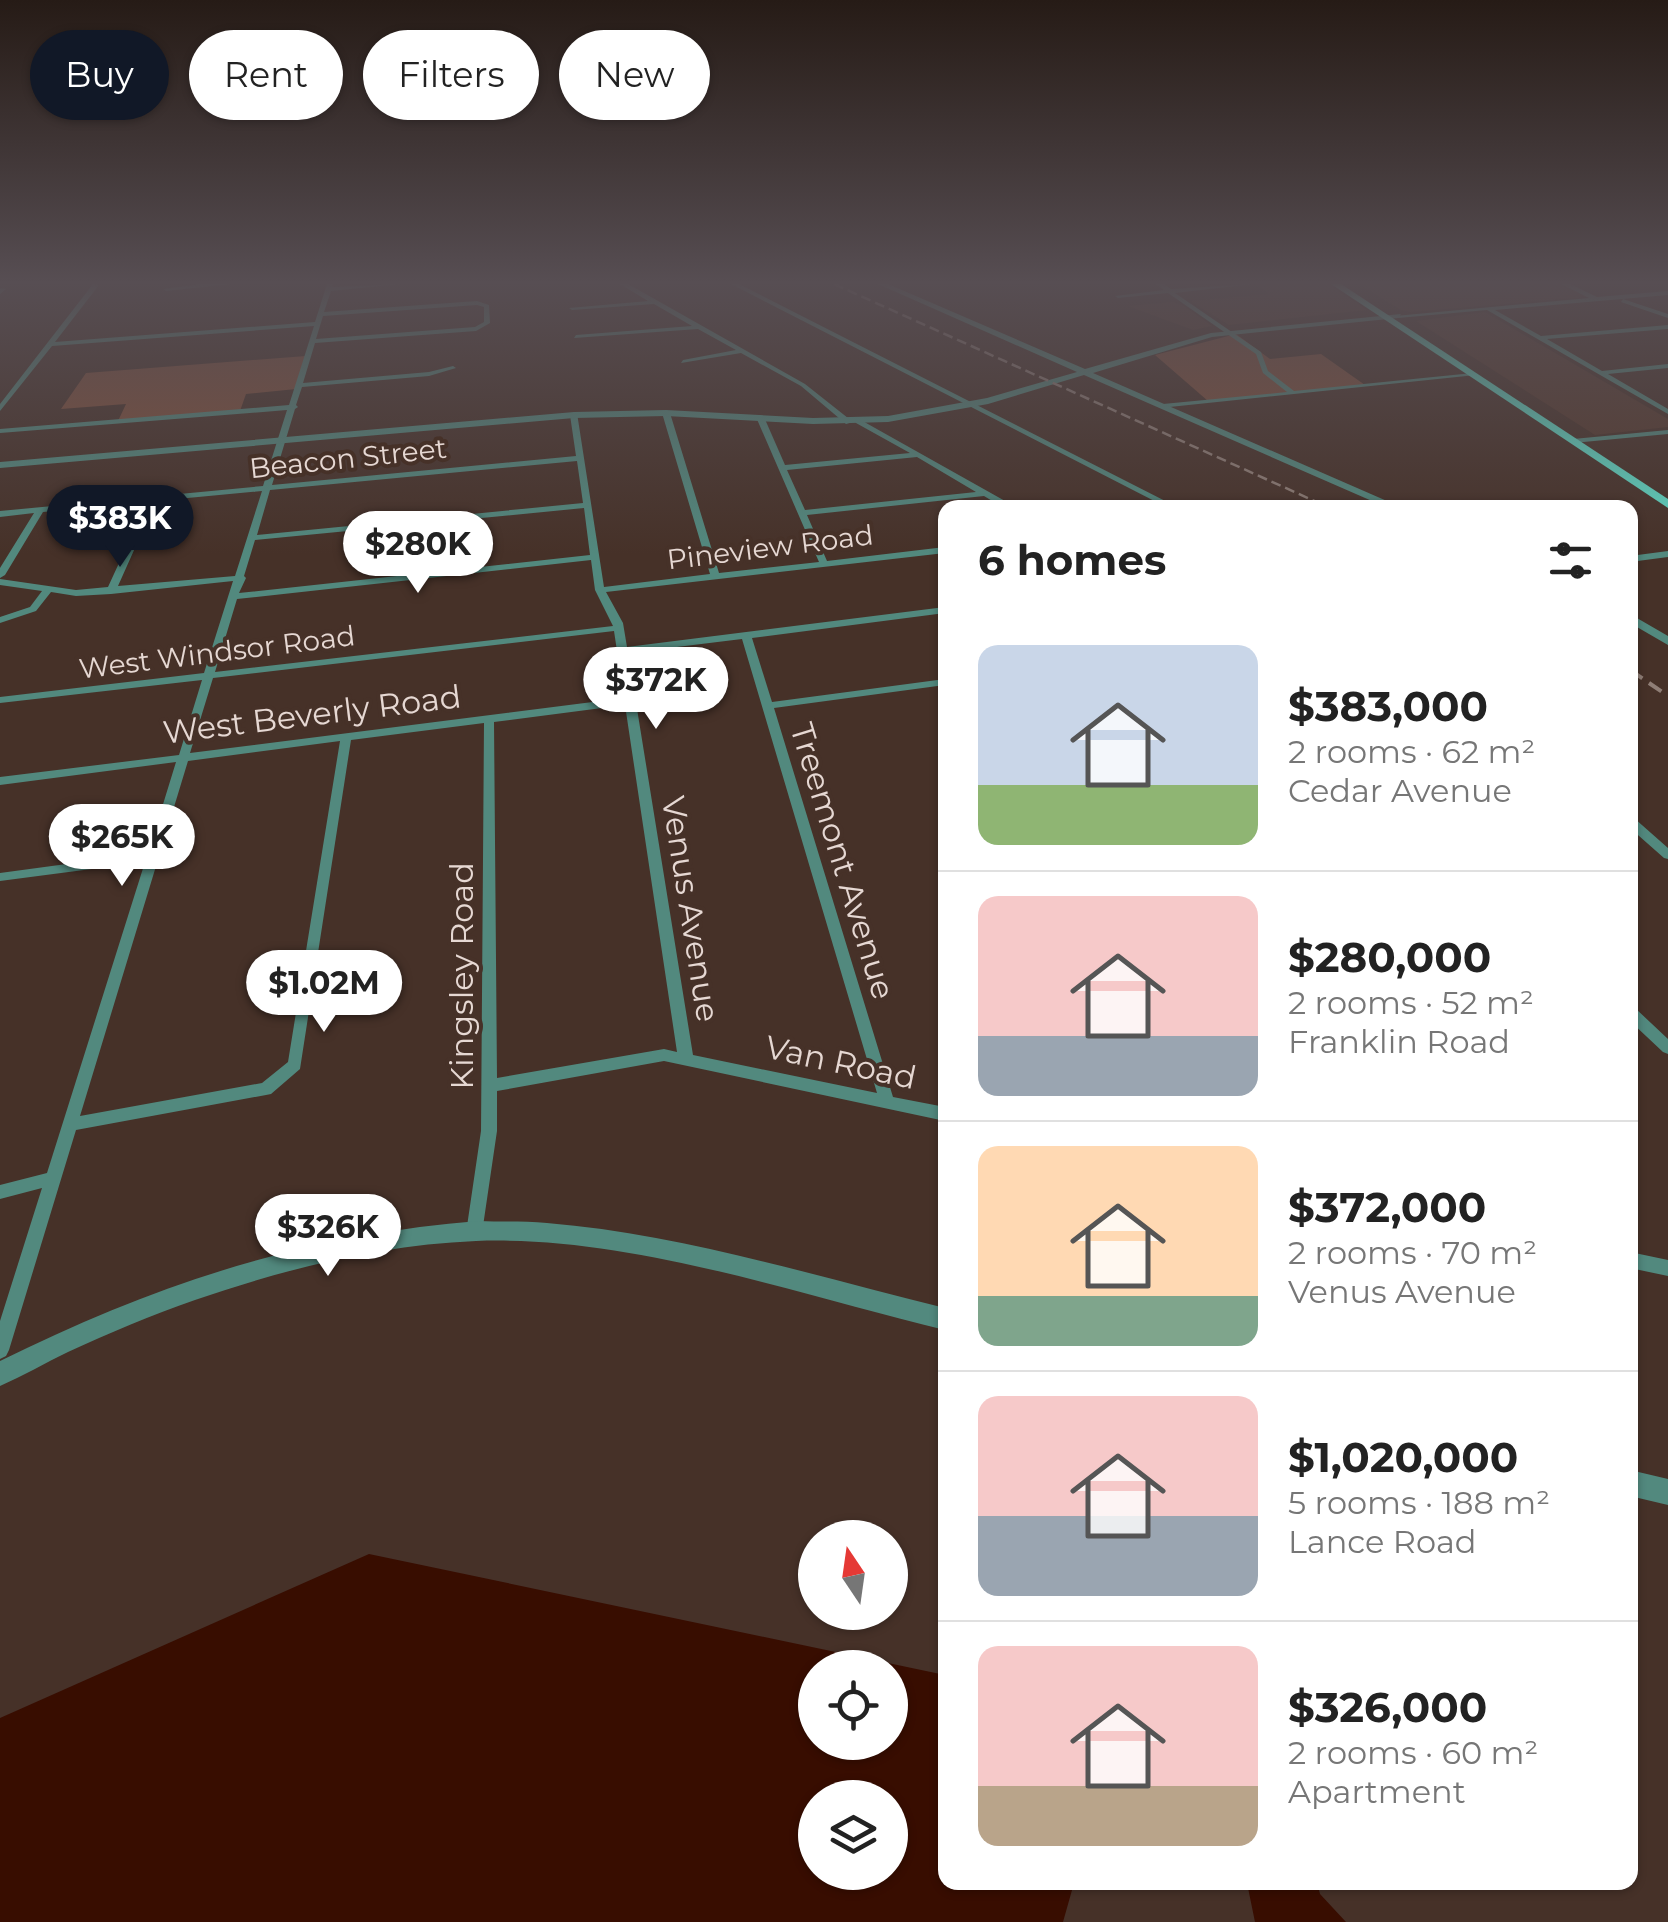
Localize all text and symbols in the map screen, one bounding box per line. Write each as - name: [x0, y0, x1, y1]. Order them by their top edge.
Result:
- chip: Buy: [30, 30, 169, 120]
- chip: Rent: [189, 30, 343, 120]
- chip: Filters: [363, 30, 539, 120]
- chip: New: [559, 30, 710, 120]
- street label: Beacon Street: [248, 431, 448, 485]
- pin: $383K: [50, 485, 190, 570]
- text: $383K: [69, 498, 172, 537]
- pin: $280K: [348, 511, 488, 596]
- street label: Pineview Road: [665, 517, 875, 577]
- text: $280K: [365, 524, 471, 563]
- icon: filters: [1543, 533, 1598, 588]
- text: 6 homes: [978, 534, 1166, 586]
- street label: West Windsor Road: [77, 618, 357, 686]
- pin: $372K: [586, 647, 726, 732]
- text: $372K: [605, 660, 707, 699]
- street label: West Beverly Road: [161, 676, 463, 752]
- text: $383,000: [1288, 680, 1488, 732]
- icon: home: [1058, 685, 1178, 805]
- street label: Treemont Avenue: [782, 718, 904, 1004]
- text: 2 rooms · 62 m²: [1288, 732, 1535, 771]
- text: Cedar Avenue: [1288, 771, 1512, 810]
- street label: Venus Avenue: [654, 793, 728, 1025]
- pin: $265K: [52, 804, 192, 889]
- text: $265K: [71, 817, 173, 856]
- street label: Kingsley Road: [442, 862, 481, 1090]
- text: $280,000: [1288, 931, 1491, 983]
- icon: home: [1058, 936, 1178, 1056]
- pin: $1.02M: [243, 950, 405, 1035]
- text: $1.02M: [268, 963, 380, 1002]
- text: 2 rooms · 52 m²: [1288, 983, 1534, 1022]
- text: Franklin Road: [1288, 1022, 1510, 1061]
- street label: Van Road: [762, 1027, 920, 1097]
- text: $372,000: [1288, 1181, 1486, 1233]
- icon: home: [1058, 1186, 1178, 1306]
- pin: $326K: [258, 1194, 398, 1279]
- text: $326K: [277, 1207, 379, 1246]
- text: 2 rooms · 70 m²: [1288, 1233, 1537, 1272]
- text: Venus Avenue: [1288, 1272, 1516, 1311]
- text: $1,020,000: [1288, 1431, 1518, 1483]
- icon: home: [1058, 1436, 1178, 1556]
- text: 5 rooms · 188 m²: [1288, 1483, 1550, 1522]
- north arrow: [798, 1520, 908, 1630]
- map controls: [798, 1520, 908, 1890]
- text: Lance Road: [1288, 1522, 1476, 1561]
- button: locate: [798, 1650, 908, 1760]
- text: $326,000: [1288, 1681, 1487, 1733]
- icon: home: [1058, 1686, 1178, 1806]
- text: 2 rooms · 60 m²: [1288, 1733, 1538, 1772]
- text: Apartment: [1288, 1772, 1466, 1811]
- button: layers: [798, 1780, 908, 1890]

